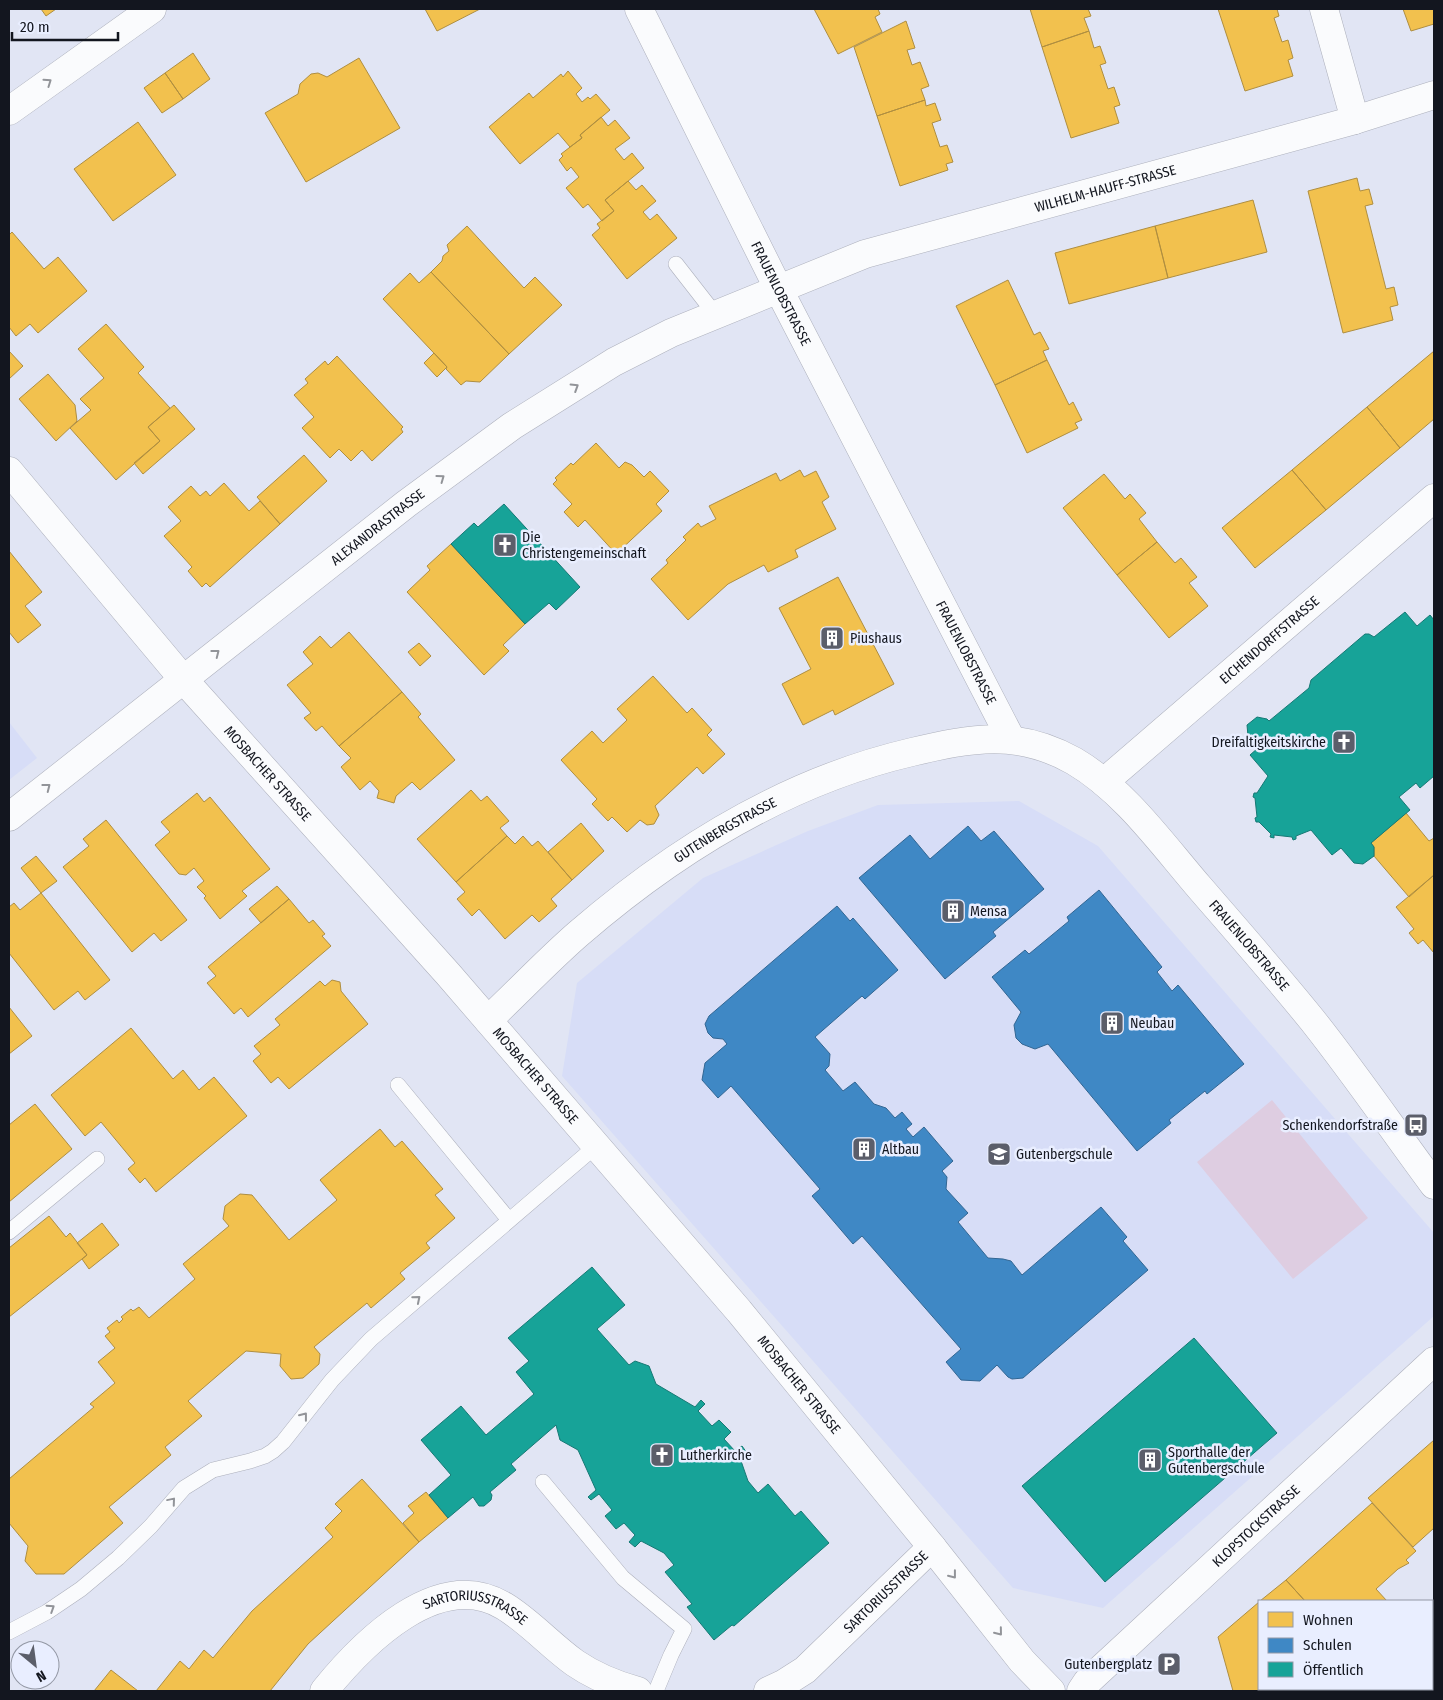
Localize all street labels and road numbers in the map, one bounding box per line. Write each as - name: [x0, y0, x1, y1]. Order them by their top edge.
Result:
- street label: WILHELM-HAUFF-STRASSE: [1033, 161, 1178, 216]
- street label: FRAUENLOBSTRASSE: [747, 239, 814, 349]
- street label: ALEXANDRASTRASSE: [327, 485, 428, 569]
- street label: EICHENDORFFSTRASSE: [1216, 592, 1323, 688]
- street label: FRAUENLOBSTRASSE: [932, 598, 1000, 708]
- street label: MOSBACHER STRASSE: [220, 723, 315, 825]
- street label: GUTENBERGSTRASSE: [671, 794, 780, 867]
- street label: FRAUENLOBSTRASSE: [1205, 897, 1293, 995]
- street label: MOSBACHER STRASSE: [489, 1024, 582, 1128]
- street label: MOSBACHER STRASSE: [754, 1332, 844, 1438]
- street label: KLOPSTOCKSTRASSE: [1209, 1481, 1304, 1571]
- street label: SARTORIUSSTRASSE: [840, 1547, 932, 1637]
- street label: SARTORIUSSTRASSE: [420, 1587, 531, 1629]

